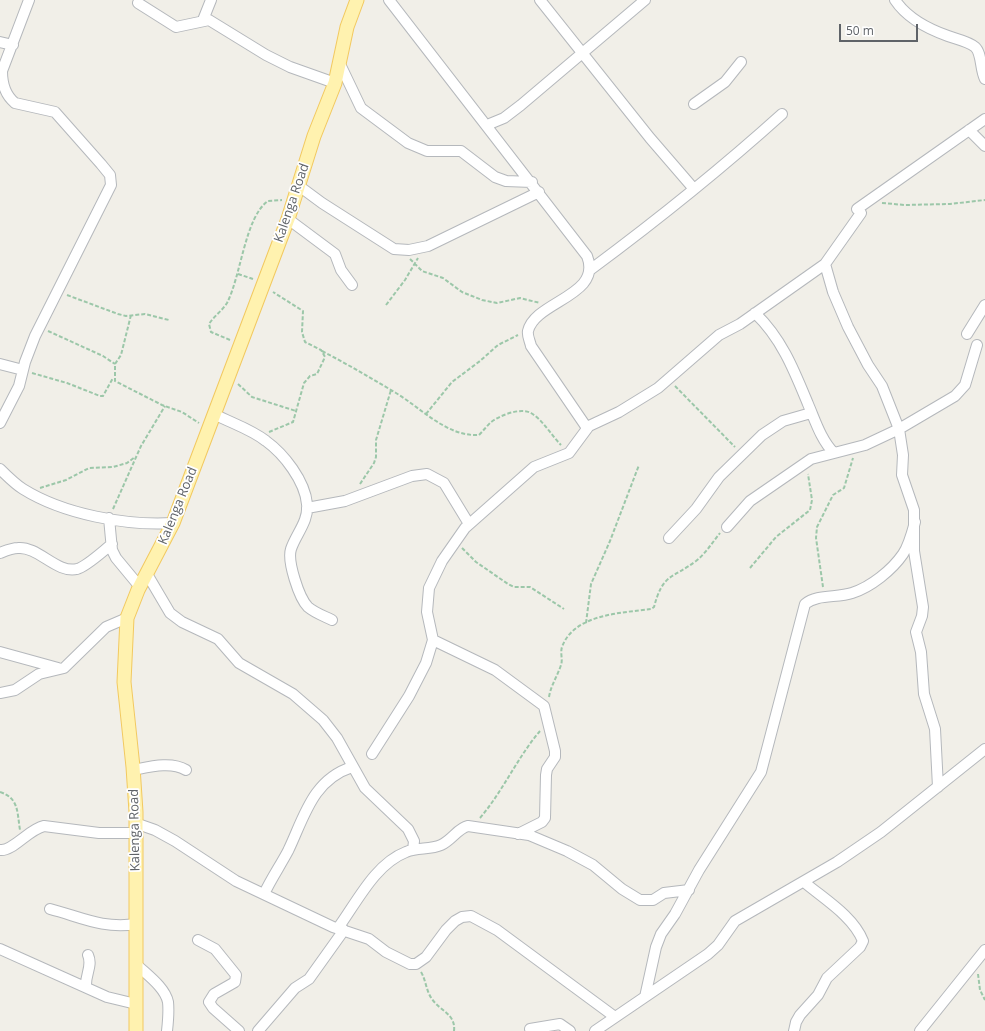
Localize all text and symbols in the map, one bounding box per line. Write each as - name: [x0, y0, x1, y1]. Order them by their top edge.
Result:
- scale bar: [841, 16, 920, 42]
- text: 50 m: [846, 22, 874, 39]
- street label: Kalenga Road: [271, 161, 313, 245]
- street label: Kalenga Road: [155, 465, 201, 547]
- street label: Kalenga Road: [126, 789, 144, 871]

